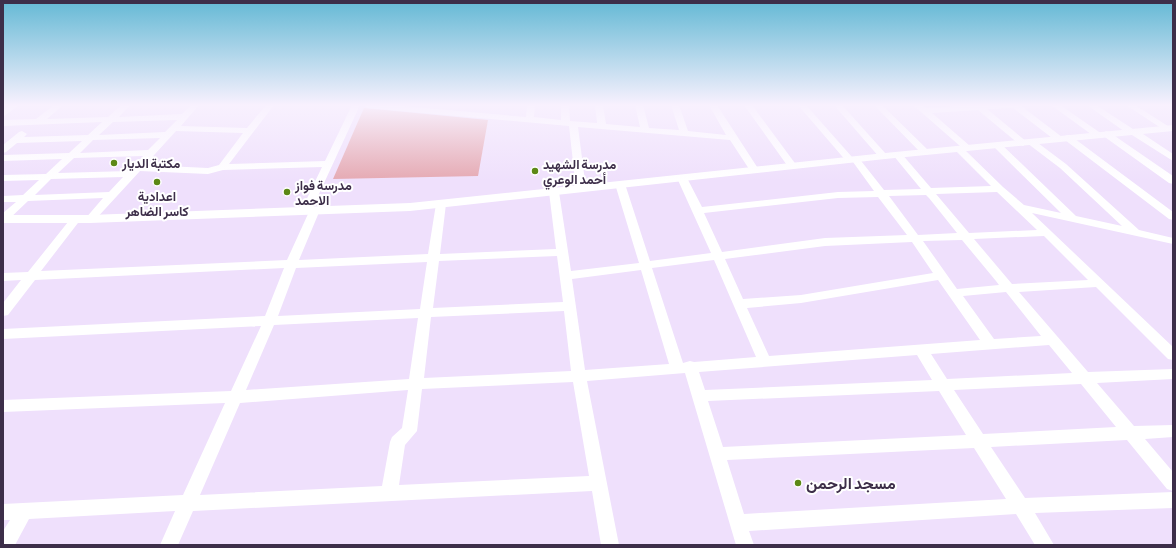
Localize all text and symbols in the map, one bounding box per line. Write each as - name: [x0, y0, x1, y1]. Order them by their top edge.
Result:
- place label: مكتبة الديار: [121, 156, 180, 172]
- place label: مدرسة الشهيد أحمد الوعري: [543, 157, 616, 190]
- marker: مكتبة الديار: [109, 158, 119, 168]
- marker: مدرسة الشهيد أحمد الوعري: [530, 166, 540, 176]
- marker: اعدادية كاسر الضاهر: [152, 177, 162, 187]
- place label: مدرسة فواز الاحمد: [294, 178, 352, 208]
- marker: مدرسة فواز الاحمد: [282, 187, 292, 197]
- place label: اعدادية كاسر الضاهر: [124, 189, 189, 220]
- place label: مسجد الرحمن: [806, 474, 896, 494]
- marker: مسجد الرحمن: [793, 478, 803, 488]

